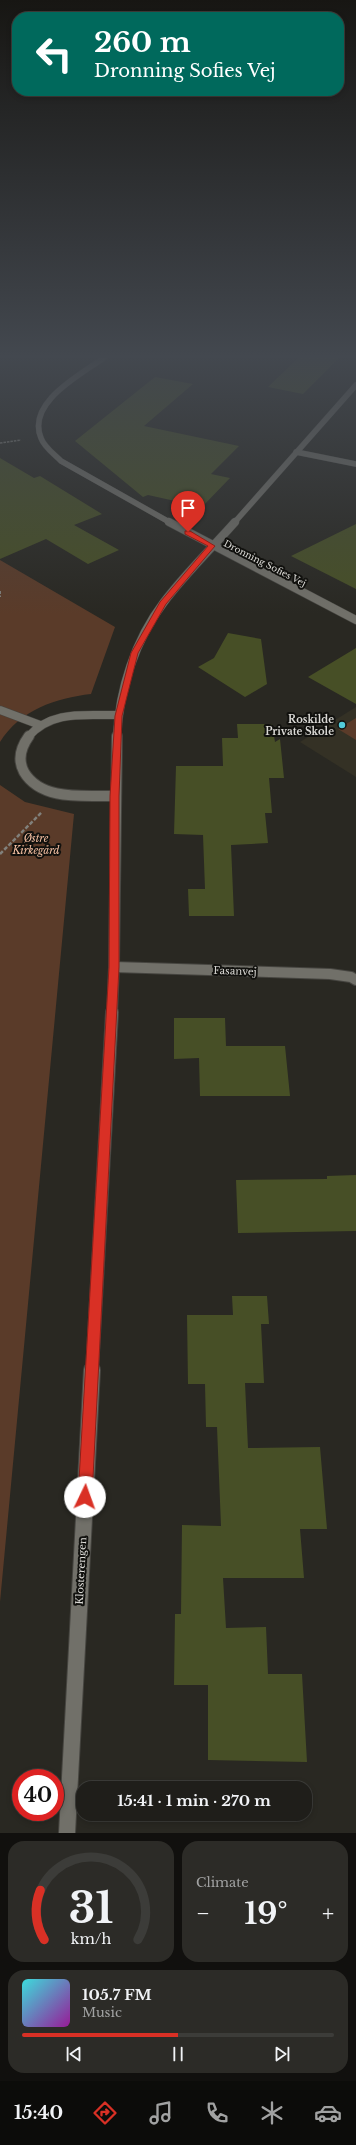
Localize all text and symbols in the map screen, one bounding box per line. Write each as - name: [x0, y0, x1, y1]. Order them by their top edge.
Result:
- text: 260 m: [94, 25, 191, 60]
- icon: left: [28, 28, 80, 80]
- text: Dronning Sofies Vej: [94, 60, 276, 82]
- pin: [171, 491, 205, 532]
- icon: arrive: [177, 497, 199, 519]
- street label: Dronning Sofies Vej: [222, 537, 308, 589]
- place label: Roskilde Private Skole: [265, 713, 334, 738]
- marker: Roskilde Private Skole: [337, 720, 347, 730]
- park label: Østre Kirkegård: [11, 832, 60, 857]
- street label: Fasanvej: [213, 964, 257, 978]
- position arrow: [64, 1476, 106, 1518]
- street label: Klosterengen: [73, 1537, 89, 1605]
- speed limit sign: 40: [12, 1769, 64, 1821]
- text: 15:41 · 1 min · 270 m: [117, 1791, 271, 1810]
- text: Climate: [196, 1874, 249, 1891]
- text: 31: [69, 1882, 113, 1933]
- text: 19°: [244, 1895, 288, 1932]
- text: −: [196, 1900, 210, 1927]
- text: +: [322, 1900, 334, 1927]
- text: km/h: [71, 1929, 111, 1947]
- text: 105.7 FM: [82, 1985, 152, 2004]
- text: Music: [82, 2004, 122, 2021]
- icon: previous: [63, 2043, 85, 2065]
- icon: pause: [167, 2043, 189, 2065]
- icon: next: [271, 2043, 293, 2065]
- icon: directions: [91, 2099, 119, 2127]
- icon: music: [147, 2099, 175, 2127]
- icon: phone: [203, 2099, 231, 2127]
- icon: climate: [258, 2099, 286, 2127]
- icon: car: [314, 2099, 342, 2127]
- text: 15:40: [14, 2102, 63, 2124]

